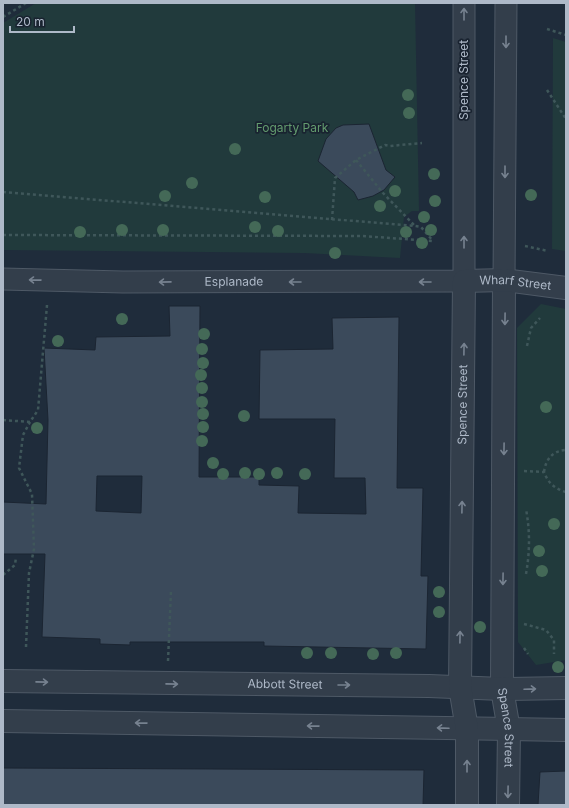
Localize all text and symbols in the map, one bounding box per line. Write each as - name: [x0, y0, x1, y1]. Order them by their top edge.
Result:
- scale bar: [10, 8, 74, 34]
- one-way arrow: [460, 8, 468, 21]
- text: 20 m: [16, 14, 45, 29]
- one-way arrow: [502, 35, 510, 48]
- street label: Spence Street: [456, 40, 471, 120]
- park label: Fogarty Park: [256, 120, 329, 135]
- one-way arrow: [501, 165, 509, 178]
- one-way arrow: [460, 236, 468, 249]
- street label: Wharf Street: [479, 272, 552, 293]
- street label: Esplanade: [205, 274, 263, 289]
- one-way arrow: [29, 276, 42, 284]
- one-way arrow: [159, 278, 172, 286]
- one-way arrow: [289, 278, 302, 286]
- one-way arrow: [419, 278, 432, 286]
- one-way arrow: [501, 312, 509, 325]
- one-way arrow: [460, 343, 468, 356]
- street label: Spence Street: [454, 364, 470, 445]
- one-way arrow: [500, 442, 508, 455]
- one-way arrow: [458, 501, 466, 514]
- one-way arrow: [499, 572, 506, 585]
- one-way arrow: [456, 631, 464, 644]
- street label: Abbott Street: [247, 676, 323, 692]
- one-way arrow: [35, 678, 48, 686]
- one-way arrow: [165, 680, 178, 688]
- one-way arrow: [337, 681, 350, 689]
- one-way arrow: [523, 685, 536, 692]
- street label: Spence Street: [495, 687, 517, 768]
- one-way arrow: [135, 719, 148, 727]
- one-way arrow: [307, 722, 320, 730]
- one-way arrow: [437, 724, 450, 732]
- one-way arrow: [463, 760, 471, 773]
- one-way arrow: [504, 785, 512, 798]

